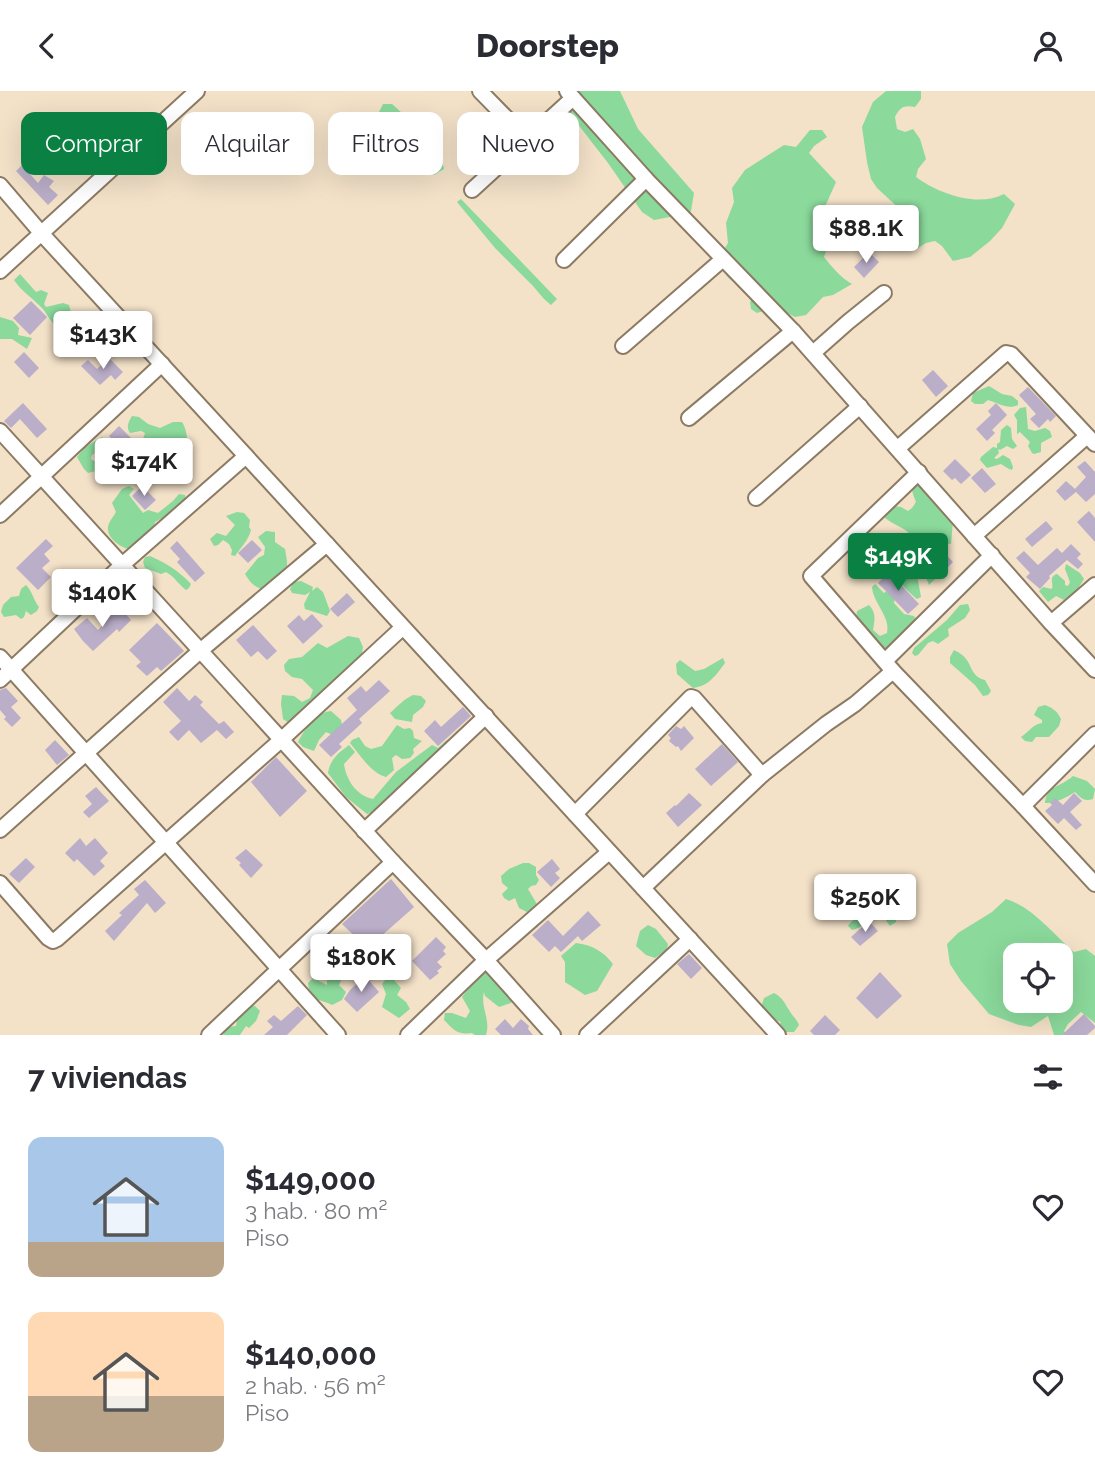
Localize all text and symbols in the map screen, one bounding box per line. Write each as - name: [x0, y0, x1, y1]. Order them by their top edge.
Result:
- icon: back: [28, 27, 66, 65]
- text: Doorstep: [476, 27, 619, 64]
- icon: person: [1029, 27, 1067, 65]
- chip: Comprar: [21, 112, 167, 175]
- chip: Alquilar: [181, 112, 314, 175]
- chip: Filtros: [328, 112, 443, 175]
- chip: Nuevo: [457, 112, 579, 175]
- pin: $88.1K: [809, 205, 923, 265]
- text: $88.1K: [829, 214, 903, 241]
- pin: $143K: [54, 311, 152, 371]
- text: $143K: [69, 320, 137, 347]
- pin: $174K: [95, 439, 193, 498]
- text: $174K: [111, 447, 177, 474]
- pin: $149K: [849, 533, 947, 593]
- text: $149K: [864, 542, 932, 569]
- pin: $140K: [53, 569, 151, 629]
- text: $140K: [68, 578, 136, 605]
- pin: $250K: [816, 875, 914, 934]
- text: $250K: [830, 883, 900, 910]
- pin: $180K: [312, 935, 410, 994]
- text: $180K: [326, 943, 396, 970]
- map controls: [1003, 943, 1073, 1013]
- button: locate: [1003, 943, 1073, 1013]
- icon: filters: [1029, 1058, 1067, 1096]
- text: 7 viviendas: [28, 1060, 187, 1095]
- text: $149,000: [245, 1162, 376, 1197]
- icon: home: [84, 1165, 168, 1249]
- icon: heart: [1029, 1188, 1067, 1226]
- text: 3 hab. · 80 m²: [245, 1197, 387, 1224]
- text: Piso: [245, 1224, 289, 1251]
- text: $140,000: [245, 1337, 377, 1372]
- icon: home: [84, 1340, 168, 1424]
- icon: heart: [1029, 1363, 1067, 1401]
- text: 2 hab. · 56 m²: [245, 1372, 386, 1399]
- text: Piso: [245, 1399, 289, 1426]

